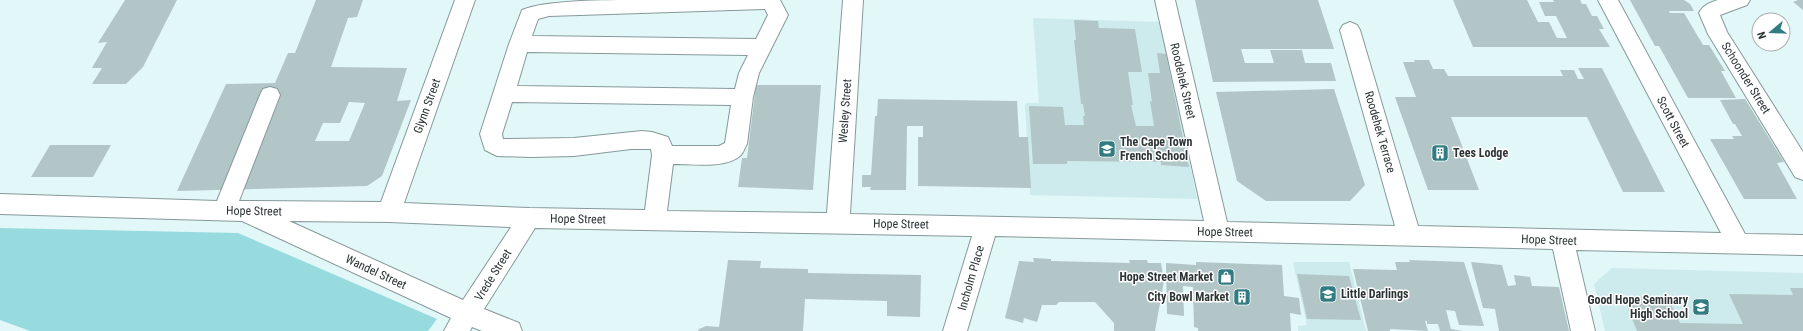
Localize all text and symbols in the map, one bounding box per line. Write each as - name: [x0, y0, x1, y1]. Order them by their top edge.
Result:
- north arrow: [1751, 12, 1791, 52]
- text: N: [1755, 30, 1769, 40]
- street label: Schoonder Street: [1718, 40, 1774, 117]
- street label: Roodehek Street: [1167, 42, 1199, 121]
- street label: Glynn Street: [411, 76, 444, 135]
- street label: Wesley Street: [836, 78, 854, 144]
- street label: Roodehek Terrace: [1362, 89, 1398, 175]
- street label: Scott Street: [1654, 94, 1692, 150]
- place label: The Cape Town French School: [1120, 135, 1192, 163]
- school or university icon: The Cape Town French School: [1097, 139, 1117, 159]
- building icon: Tees Lodge: [1430, 143, 1450, 163]
- place label: Tees Lodge: [1453, 146, 1508, 160]
- street label: Hope Street: [226, 204, 283, 218]
- street label: Hope Street: [550, 212, 607, 226]
- street label: Hope Street: [873, 217, 930, 231]
- street label: Hope Street: [1197, 225, 1254, 239]
- street label: Hope Street: [1521, 232, 1578, 248]
- street label: Incholm Place: [955, 243, 987, 312]
- street label: Vrede Street: [472, 246, 515, 303]
- street label: Wandel Street: [343, 252, 409, 292]
- shop icon: Hope Street Market: [1216, 267, 1236, 287]
- place label: Hope Street Market: [1120, 270, 1213, 284]
- school or university icon: Little Darlings: [1318, 284, 1338, 304]
- building icon: City Bowl Market: [1232, 287, 1252, 307]
- place label: Little Darlings: [1341, 287, 1409, 301]
- place label: City Bowl Market: [1147, 290, 1229, 304]
- place label: Good Hope Seminary High School: [1587, 293, 1689, 321]
- school or university icon: Good Hope Seminary High School: [1691, 297, 1711, 317]

